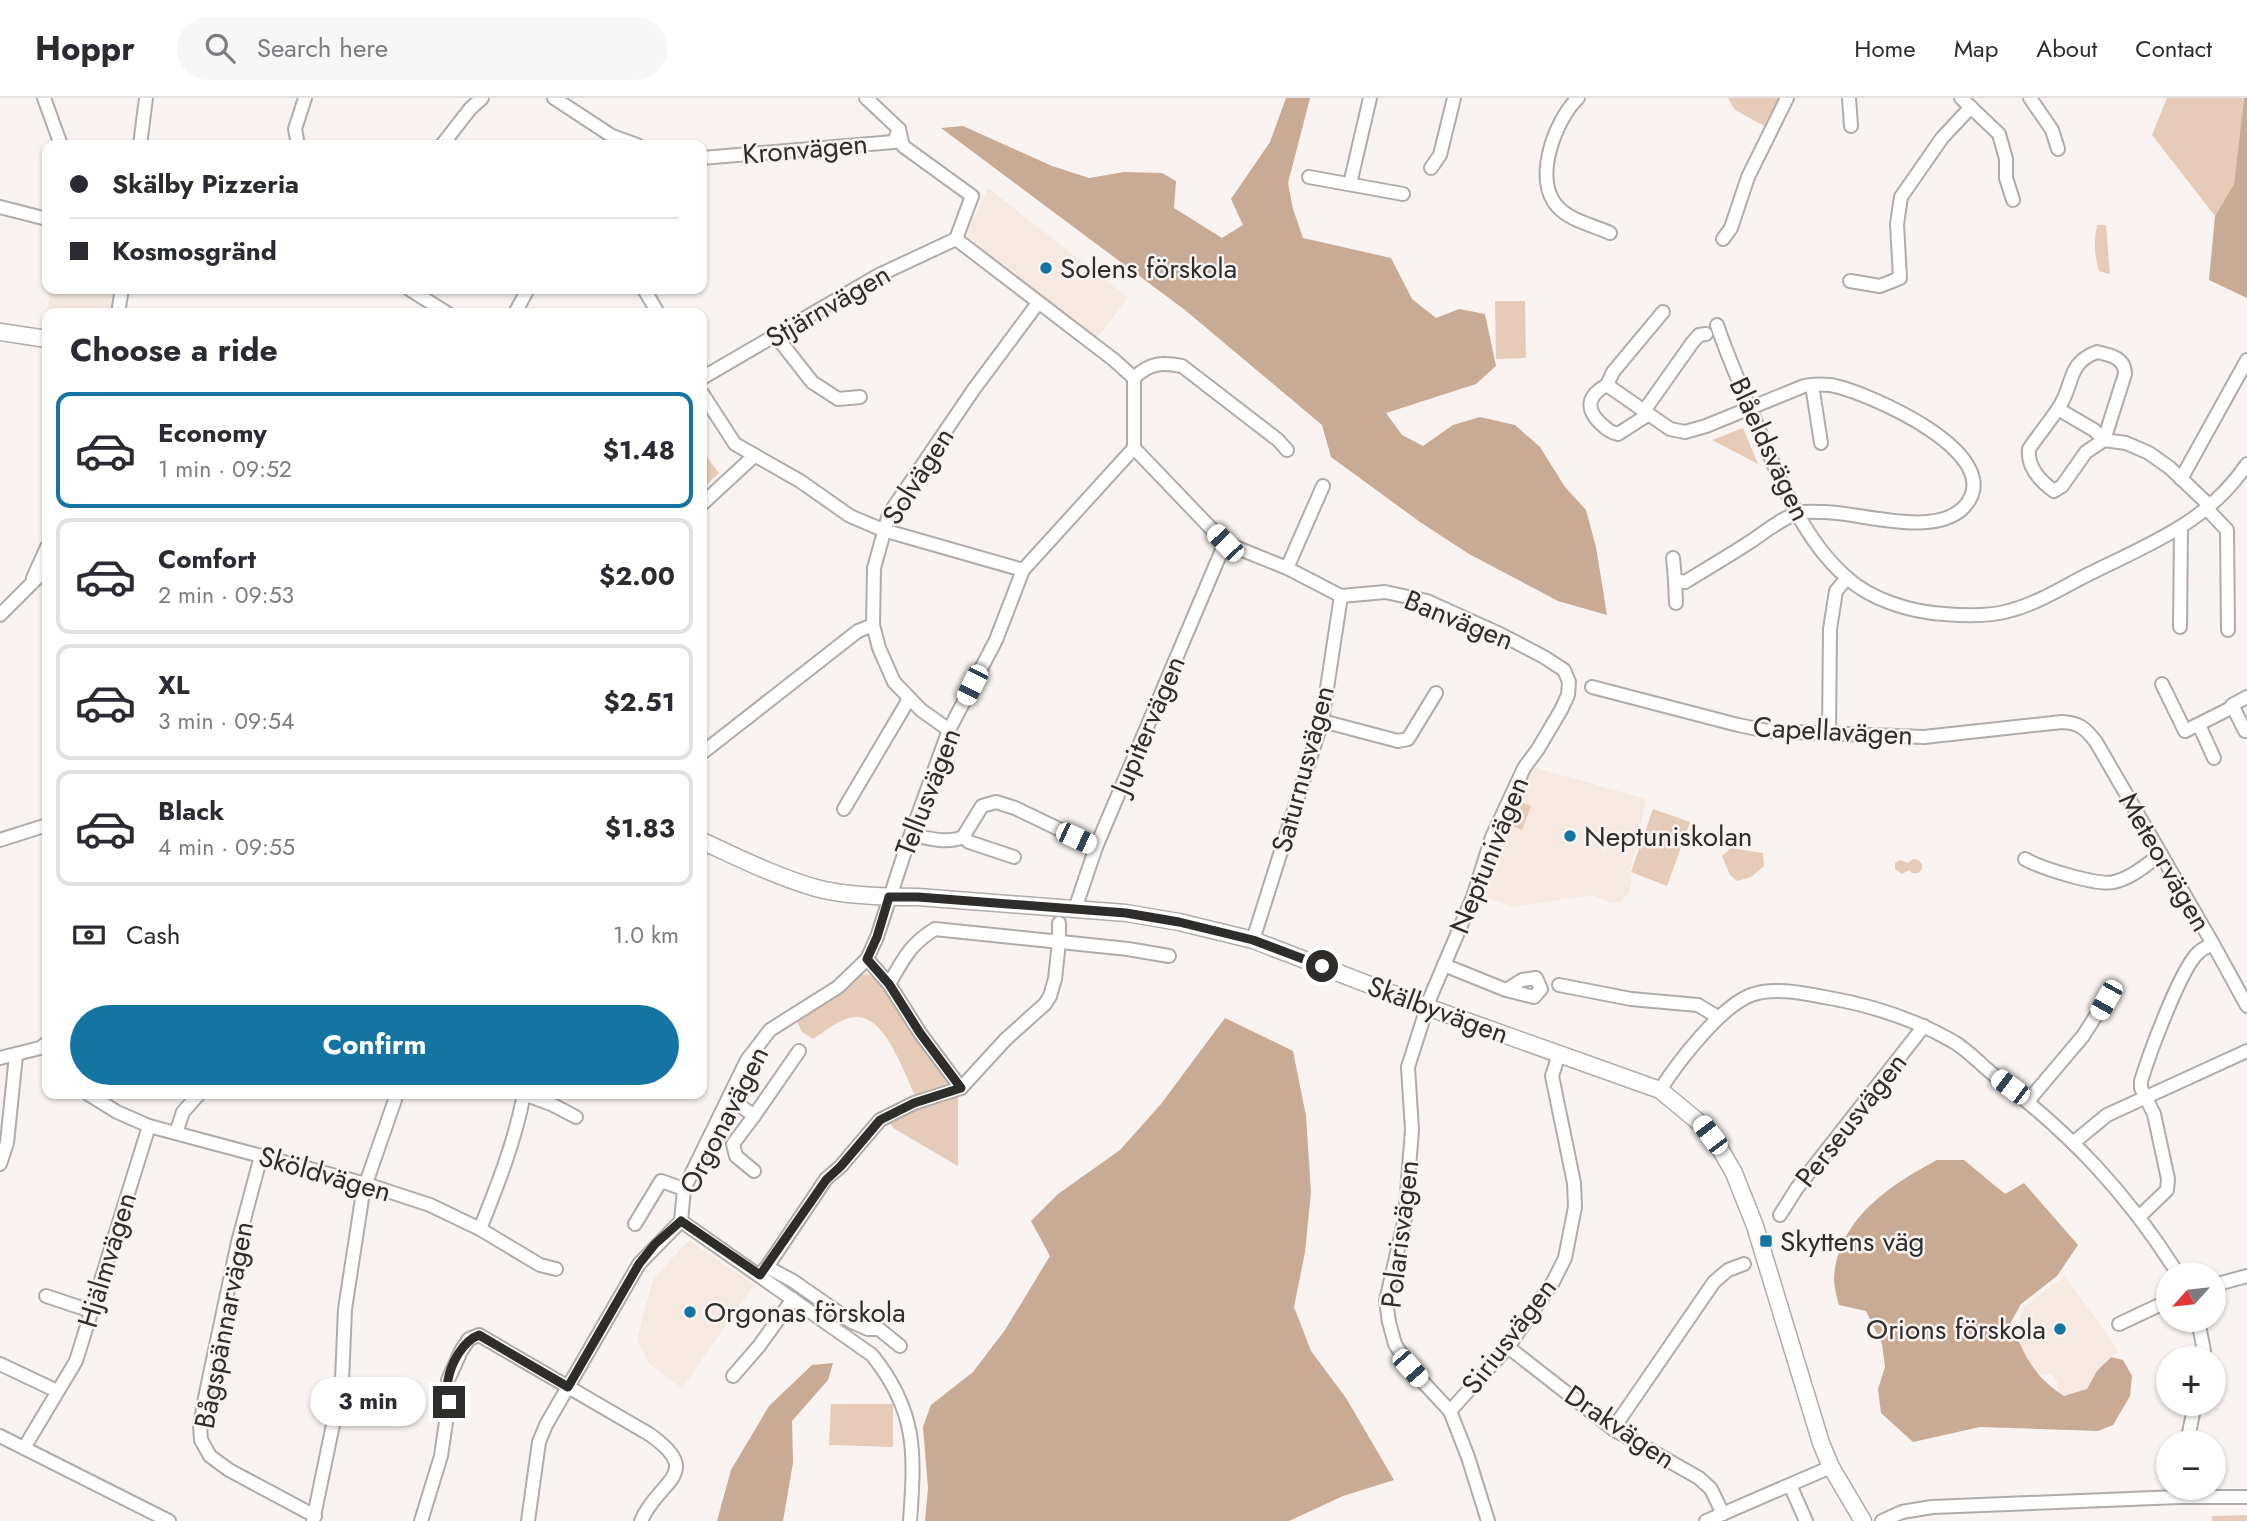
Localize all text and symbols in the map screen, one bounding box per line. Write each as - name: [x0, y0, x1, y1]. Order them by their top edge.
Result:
- search box: [177, 17, 667, 80]
- text: Hoppr: [35, 25, 135, 72]
- icon: search: [201, 29, 239, 67]
- text: Search here: [257, 29, 388, 67]
- text: Home: [1854, 31, 1916, 66]
- text: Map: [1954, 31, 1998, 66]
- text: About: [2036, 31, 2097, 66]
- text: Contact: [2135, 31, 2212, 66]
- street label: Kronvägen: [741, 123, 869, 175]
- text: Skälby Pizzeria: [112, 165, 299, 203]
- text: Kosmosgränd: [112, 232, 277, 270]
- place label: Solens förskola: [1060, 248, 1237, 289]
- street label: Stjärnvägen: [758, 254, 898, 358]
- marker: Solens förskola: [1038, 260, 1054, 276]
- text: Choose a ride: [70, 327, 278, 373]
- street label: Blåeldsvägen: [1719, 370, 1821, 528]
- text: Economy: [158, 414, 267, 452]
- icon: car: [74, 419, 137, 482]
- street label: Solvägen: [872, 419, 964, 533]
- text: $1.48: [603, 431, 675, 469]
- text: 1 min · 09:52: [158, 452, 292, 486]
- car: [1203, 521, 1248, 565]
- text: Comfort: [158, 540, 256, 578]
- icon: car: [74, 545, 137, 608]
- text: $2.00: [599, 557, 675, 595]
- text: 2 min · 09:53: [158, 578, 294, 612]
- street label: Banvägen: [1398, 580, 1520, 660]
- street label: Jupitervägen: [1099, 649, 1196, 804]
- car: [954, 662, 991, 708]
- text: XL: [158, 666, 190, 704]
- icon: car: [74, 671, 137, 734]
- street label: Saturnusvägen: [1261, 681, 1345, 857]
- text: $2.51: [603, 683, 675, 721]
- text: 3 min · 09:54: [158, 704, 294, 738]
- street label: Capellavägen: [1752, 706, 1914, 756]
- street label: Tellusvägen: [885, 722, 971, 862]
- street label: Neptunivägen: [1439, 770, 1539, 940]
- street label: Meteorvägen: [2109, 785, 2221, 939]
- text: Black: [158, 792, 224, 830]
- icon: car: [74, 797, 137, 860]
- text: $1.83: [605, 809, 675, 847]
- place label: Neptuniskolan: [1584, 816, 1753, 857]
- car: [1053, 820, 1100, 856]
- marker: Neptuniskolan: [1562, 828, 1578, 844]
- text: 4 min · 09:55: [158, 830, 295, 864]
- icon: cash: [70, 916, 108, 954]
- text: Cash: [126, 916, 180, 954]
- text: 1.0 km: [613, 918, 679, 952]
- route start: [1306, 950, 1338, 982]
- street label: Skälbyvägen: [1362, 966, 1514, 1054]
- car: [2087, 977, 2126, 1023]
- button: Confirm: [70, 1005, 679, 1085]
- street label: Orgonavägen: [669, 1039, 779, 1201]
- street label: Perseusvägen: [1785, 1044, 1917, 1196]
- car: [1987, 1066, 2034, 1108]
- car: [1689, 1112, 1732, 1158]
- street label: Sköldvägen: [254, 1136, 396, 1212]
- street label: Polarisvägen: [1371, 1158, 1429, 1310]
- street label: Hjälmvägen: [67, 1187, 147, 1333]
- street label: Bågspännarvägen: [184, 1218, 264, 1432]
- place label: Skyttens väg: [1780, 1221, 1925, 1262]
- marker: Skyttens väg: [1758, 1233, 1774, 1249]
- north arrow: [2156, 1262, 2226, 1332]
- map controls: [2156, 1262, 2226, 1500]
- street label: Siriusvägen: [1452, 1269, 1566, 1403]
- place label: Orgonas förskola: [704, 1292, 906, 1333]
- marker: Orgonas förskola: [682, 1304, 698, 1320]
- place label: Orions förskola: [1866, 1309, 2046, 1350]
- marker: Orions förskola: [2052, 1321, 2068, 1337]
- car: [1389, 1345, 1432, 1391]
- button: +: [2156, 1346, 2226, 1416]
- street label: Drakvägen: [1556, 1375, 1684, 1479]
- callout: 3 min: [309, 1378, 424, 1426]
- text: 3 min: [338, 1384, 398, 1418]
- route end: [433, 1386, 465, 1418]
- button: −: [2156, 1430, 2226, 1500]

